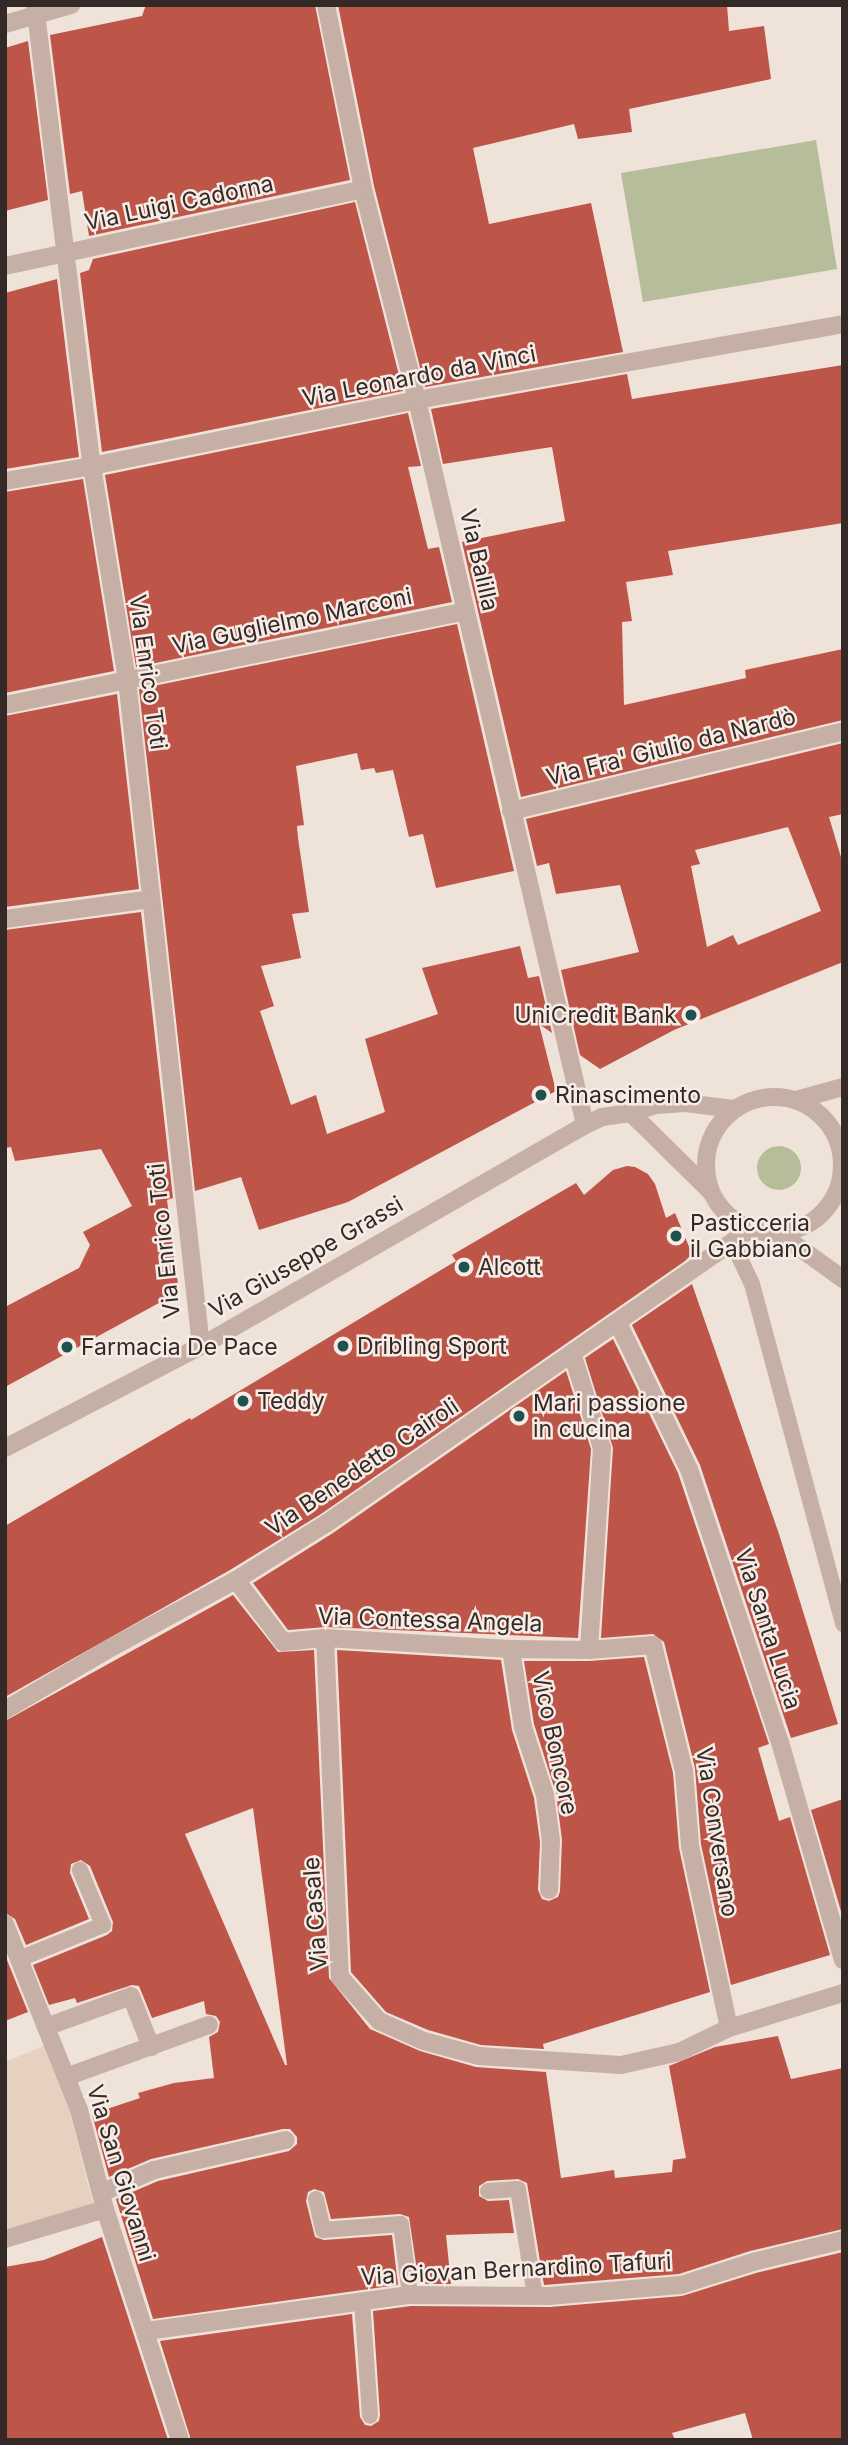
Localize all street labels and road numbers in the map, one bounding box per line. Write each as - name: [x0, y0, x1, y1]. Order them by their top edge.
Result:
- street label: Via Luigi Cadorna: [82, 170, 276, 236]
- street label: Via Leonardo da Vinci: [300, 340, 538, 412]
- street label: Via Balilla: [454, 506, 504, 614]
- street label: Via Guglielmo Marconi: [170, 582, 414, 660]
- street label: Via Enrico Toti: [123, 593, 173, 751]
- street label: Via Fra' Giulio da Nardò: [543, 703, 799, 791]
- street label: Via Enrico Toti: [142, 1162, 186, 1320]
- street label: Via Giuseppe Grassi: [204, 1190, 408, 1324]
- street label: Via Benedetto Cairoli: [260, 1392, 464, 1542]
- street label: Via Santa Lucia: [729, 1545, 807, 1713]
- street label: Via Contessa Angela: [317, 1602, 543, 1638]
- street label: Vico Boncore: [526, 1669, 584, 1817]
- street label: Via Conversano: [690, 1745, 744, 1919]
- street label: Via Casale: [297, 1856, 333, 1972]
- street label: Via San Giovanni: [81, 2081, 161, 2265]
- street label: Via Giovan Bernardino Tafuri: [360, 2247, 672, 2291]

